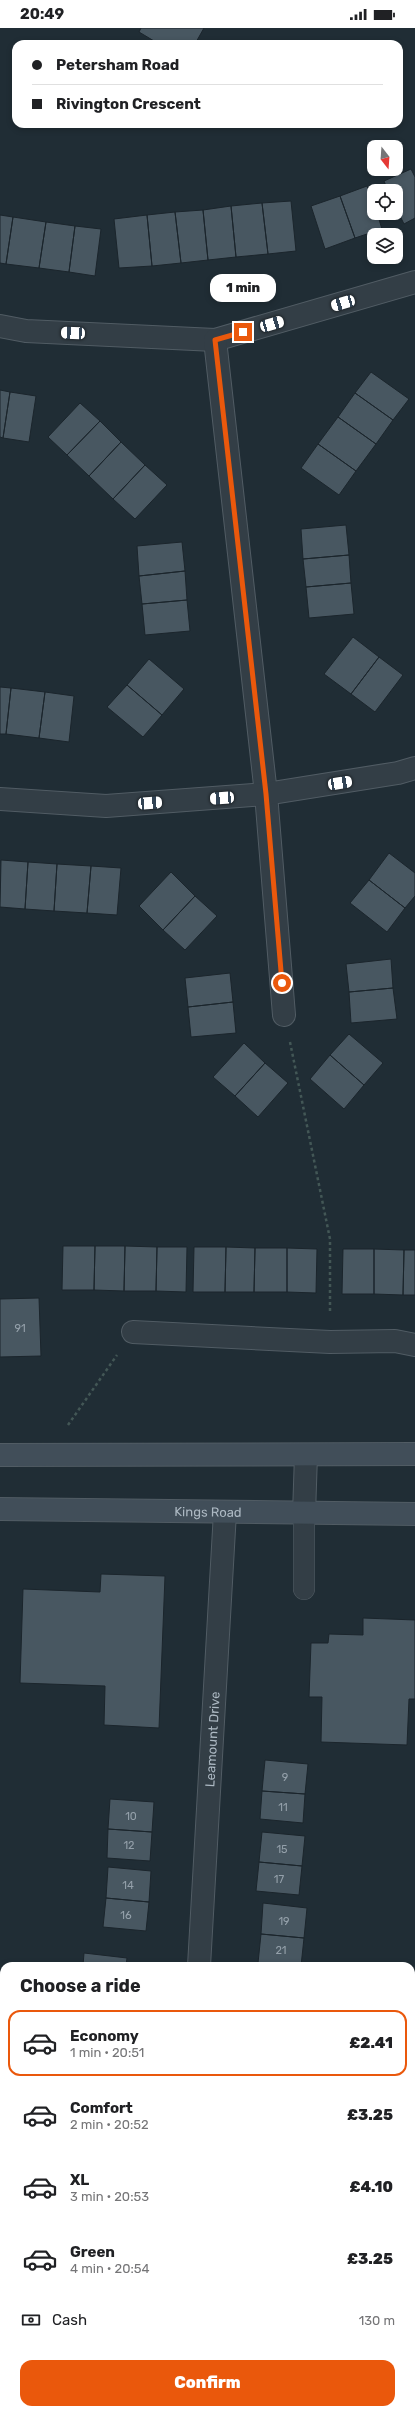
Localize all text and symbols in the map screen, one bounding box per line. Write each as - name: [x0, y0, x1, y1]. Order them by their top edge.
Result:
- text: 20:49: [20, 5, 64, 23]
- text: Petersham Road: [56, 56, 179, 74]
- text: Rivington Crescent: [56, 95, 201, 113]
- north arrow: [367, 140, 403, 176]
- map controls: [367, 140, 403, 264]
- button: locate: [367, 184, 403, 220]
- button: layers: [367, 228, 403, 264]
- callout: 1 min: [210, 274, 276, 302]
- text: 1 min: [226, 280, 260, 295]
- car: [330, 294, 356, 312]
- car: [259, 315, 285, 333]
- route end: [234, 323, 252, 341]
- car: [61, 326, 85, 340]
- car: [327, 775, 353, 791]
- car: [210, 791, 234, 805]
- car: [138, 796, 162, 810]
- route start: [273, 974, 291, 992]
- house number: 91: [14, 1322, 26, 1335]
- street label: Kings Road: [174, 1504, 242, 1520]
- street label: Leamount Drive: [202, 1691, 223, 1788]
- house number: 9: [282, 1771, 288, 1784]
- house number: 11: [278, 1801, 288, 1814]
- house number: 10: [125, 1810, 137, 1823]
- house number: 12: [123, 1839, 135, 1852]
- house number: 15: [276, 1843, 288, 1856]
- house number: 17: [274, 1873, 285, 1886]
- house number: 14: [122, 1879, 134, 1892]
- house number: 16: [120, 1909, 132, 1922]
- house number: 19: [278, 1915, 290, 1928]
- house number: 21: [275, 1944, 287, 1957]
- text: Choose a ride: [20, 1975, 141, 1997]
- icon: car: [22, 2025, 58, 2061]
- text: Economy: [70, 2027, 139, 2045]
- text: £2.41: [349, 2034, 393, 2052]
- text: 1 min · 20:51: [70, 2045, 144, 2060]
- icon: car: [22, 2097, 58, 2133]
- text: Comfort: [70, 2099, 133, 2117]
- text: £3.25: [347, 2106, 393, 2124]
- text: 2 min · 20:52: [70, 2117, 149, 2132]
- icon: car: [22, 2169, 58, 2205]
- text: XL: [70, 2171, 89, 2189]
- text: £4.10: [349, 2178, 393, 2196]
- text: 3 min · 20:53: [70, 2189, 149, 2204]
- icon: car: [22, 2241, 58, 2277]
- text: Green: [70, 2243, 115, 2261]
- text: £3.25: [347, 2250, 393, 2268]
- text: 4 min · 20:54: [70, 2261, 150, 2276]
- icon: cash: [20, 2309, 42, 2331]
- text: Cash: [52, 2311, 87, 2329]
- text: 130 m: [359, 2313, 395, 2328]
- button: Confirm: [20, 2360, 395, 2406]

